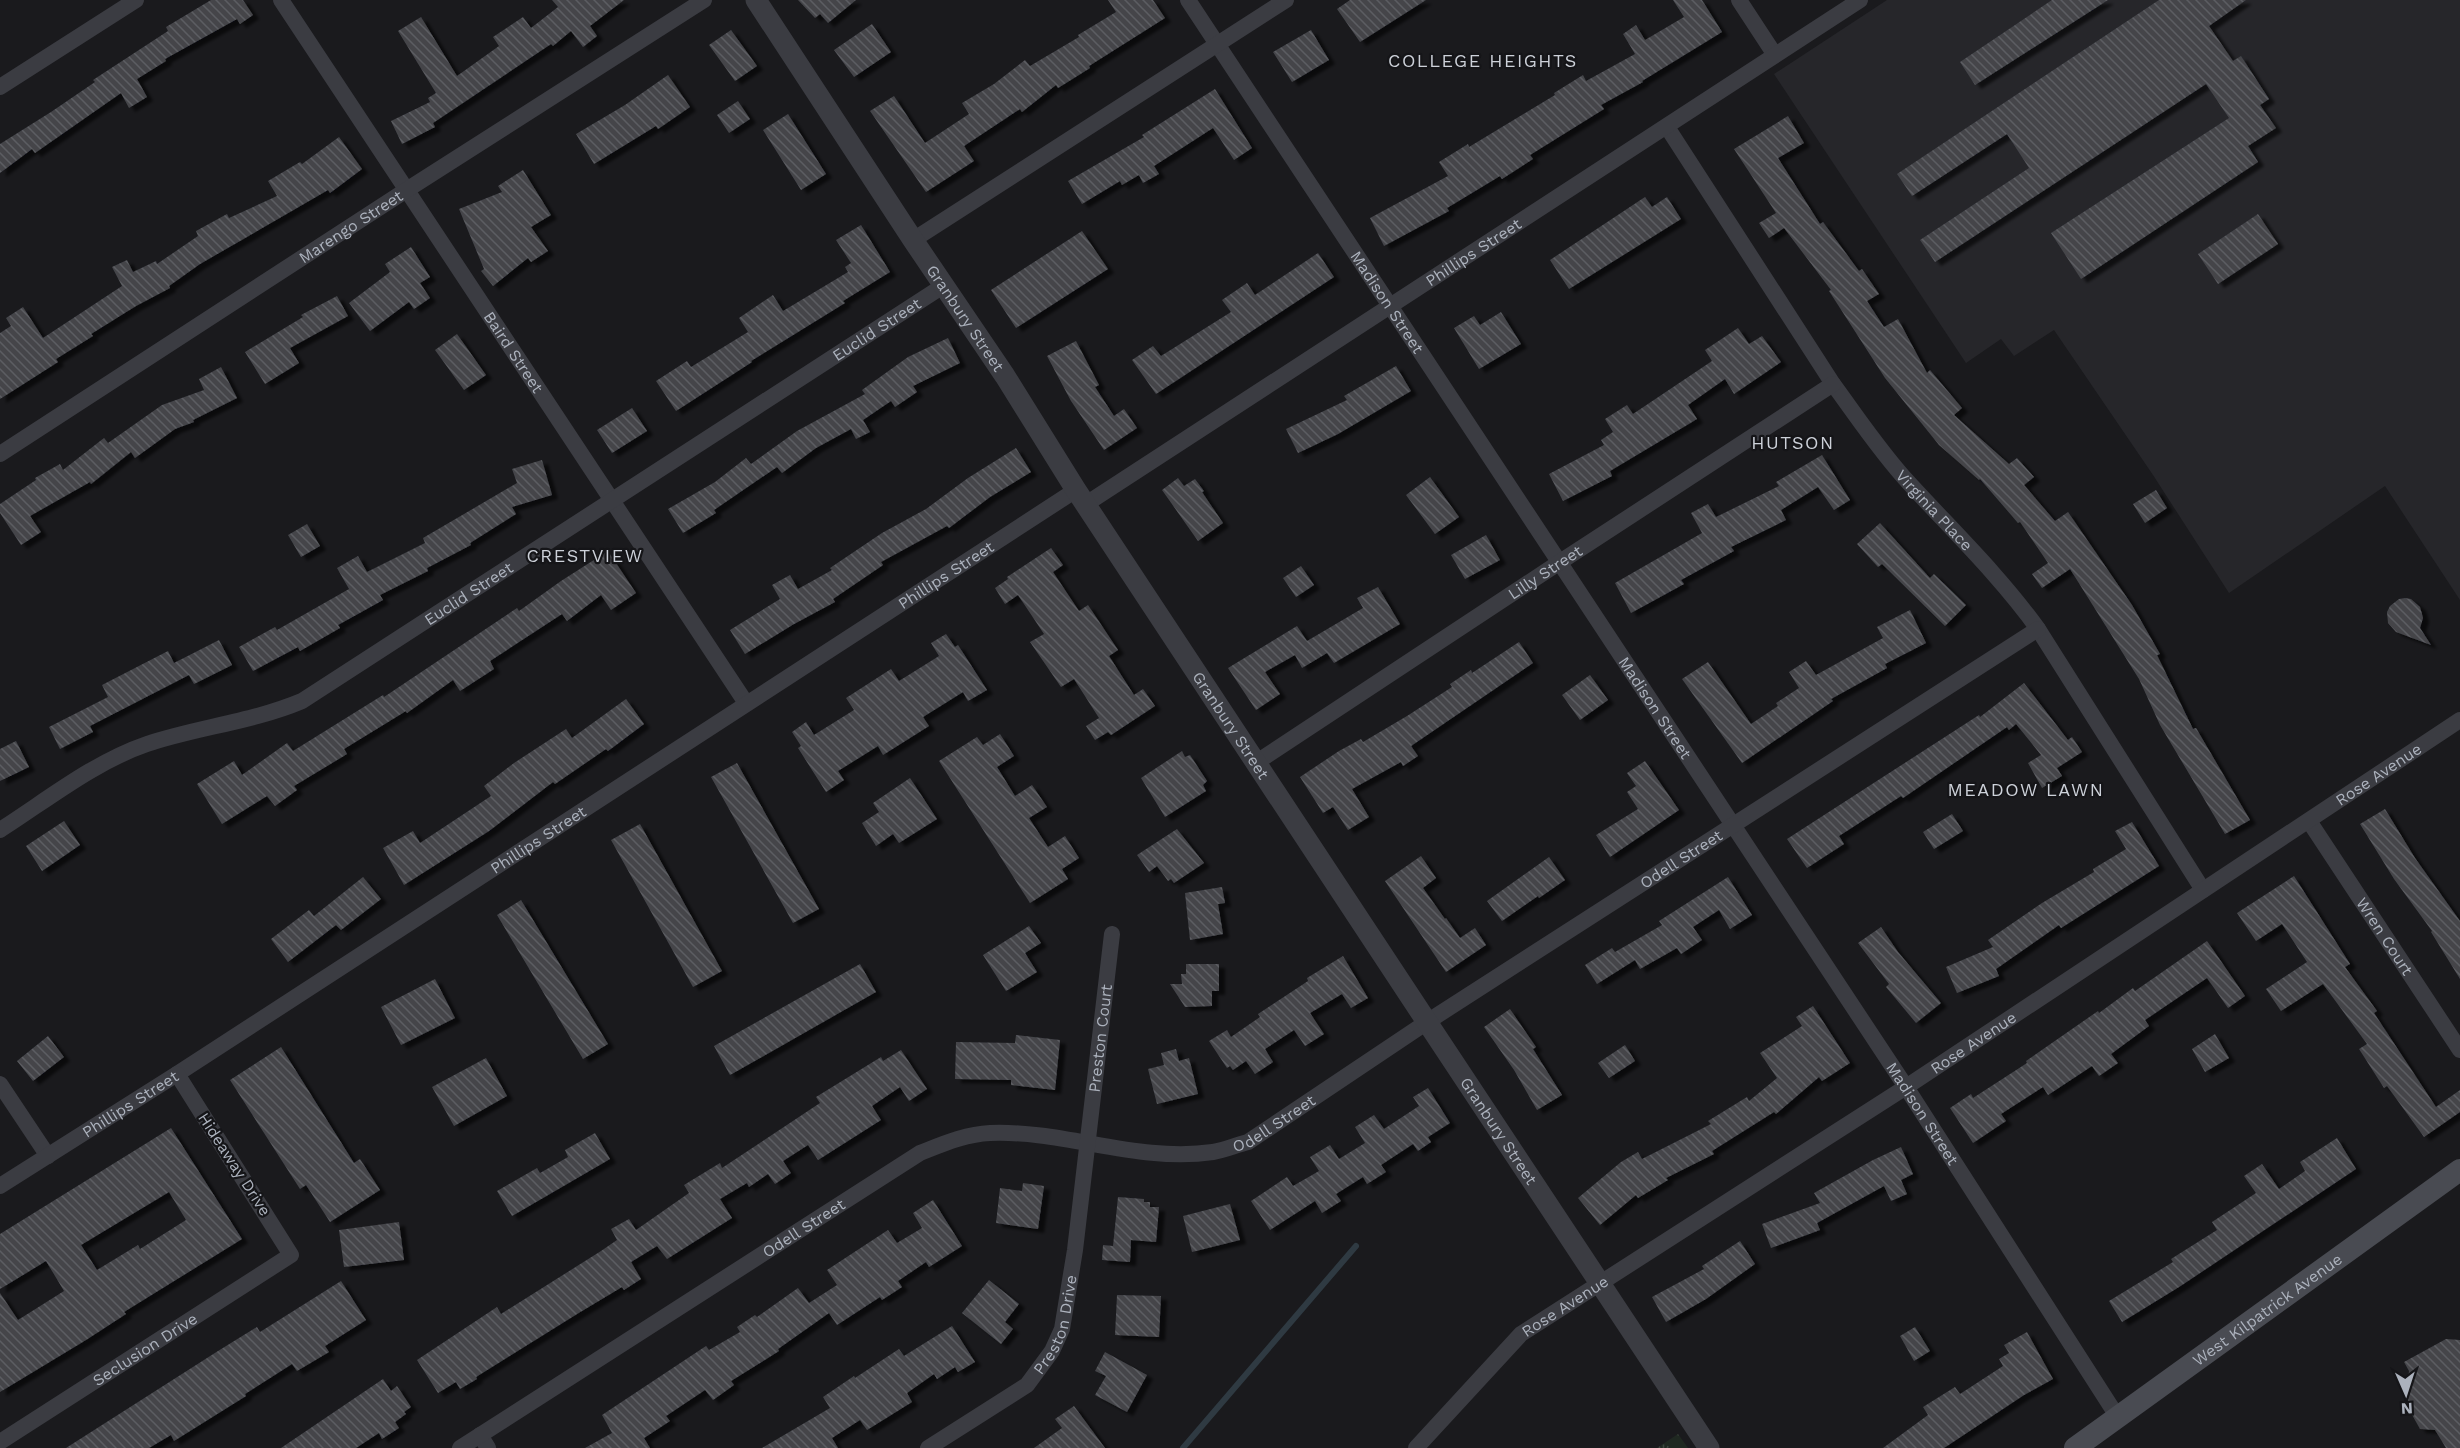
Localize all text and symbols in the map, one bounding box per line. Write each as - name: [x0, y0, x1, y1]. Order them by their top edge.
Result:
- district label: COLLEGE HEIGHTS: [1388, 50, 1578, 71]
- street label: Marengo Street: [295, 186, 407, 267]
- street label: Phillips Street: [1422, 214, 1525, 290]
- street label: Madison Street: [1346, 248, 1428, 357]
- street label: Granbury Street: [923, 261, 1008, 376]
- street label: Euclid Street: [829, 294, 925, 365]
- street label: Baird Street: [480, 308, 547, 397]
- district label: HUTSON: [1751, 432, 1835, 453]
- street label: Virginia Place: [1892, 466, 1977, 555]
- street label: Phillips Street: [895, 537, 997, 613]
- street label: Lilly Street: [1505, 541, 1586, 604]
- district label: CRESTVIEW: [527, 545, 643, 566]
- street label: Euclid Street: [421, 558, 517, 629]
- street label: Madison Street: [1614, 653, 1696, 763]
- street label: Granbury Street: [1188, 668, 1273, 783]
- street label: Rose Avenue: [2332, 739, 2425, 810]
- district label: MEADOW LAWN: [1948, 779, 2104, 800]
- street label: Phillips Street: [487, 802, 590, 878]
- street label: Odell Street: [1636, 826, 1726, 893]
- street label: Wren Court: [2352, 894, 2417, 979]
- street label: Preston Court: [1085, 983, 1116, 1093]
- street label: Rose Avenue: [1927, 1008, 2020, 1078]
- street label: Madison Street: [1882, 1059, 1963, 1169]
- street label: Phillips Street: [79, 1066, 182, 1142]
- street label: Granbury Street: [1456, 1074, 1541, 1189]
- street label: Odell Street: [1230, 1091, 1319, 1156]
- street label: Hideaway Drive: [194, 1109, 275, 1219]
- street label: Odell Street: [759, 1195, 849, 1262]
- street label: West Kilpatrick Avenue: [2189, 1249, 2346, 1370]
- street label: Rose Avenue: [1518, 1272, 1612, 1341]
- street label: Preston Drive: [1029, 1273, 1081, 1378]
- street label: Seclusion Drive: [89, 1309, 201, 1390]
- north arrow: [2376, 1364, 2436, 1424]
- text: N: [2400, 1399, 2413, 1418]

